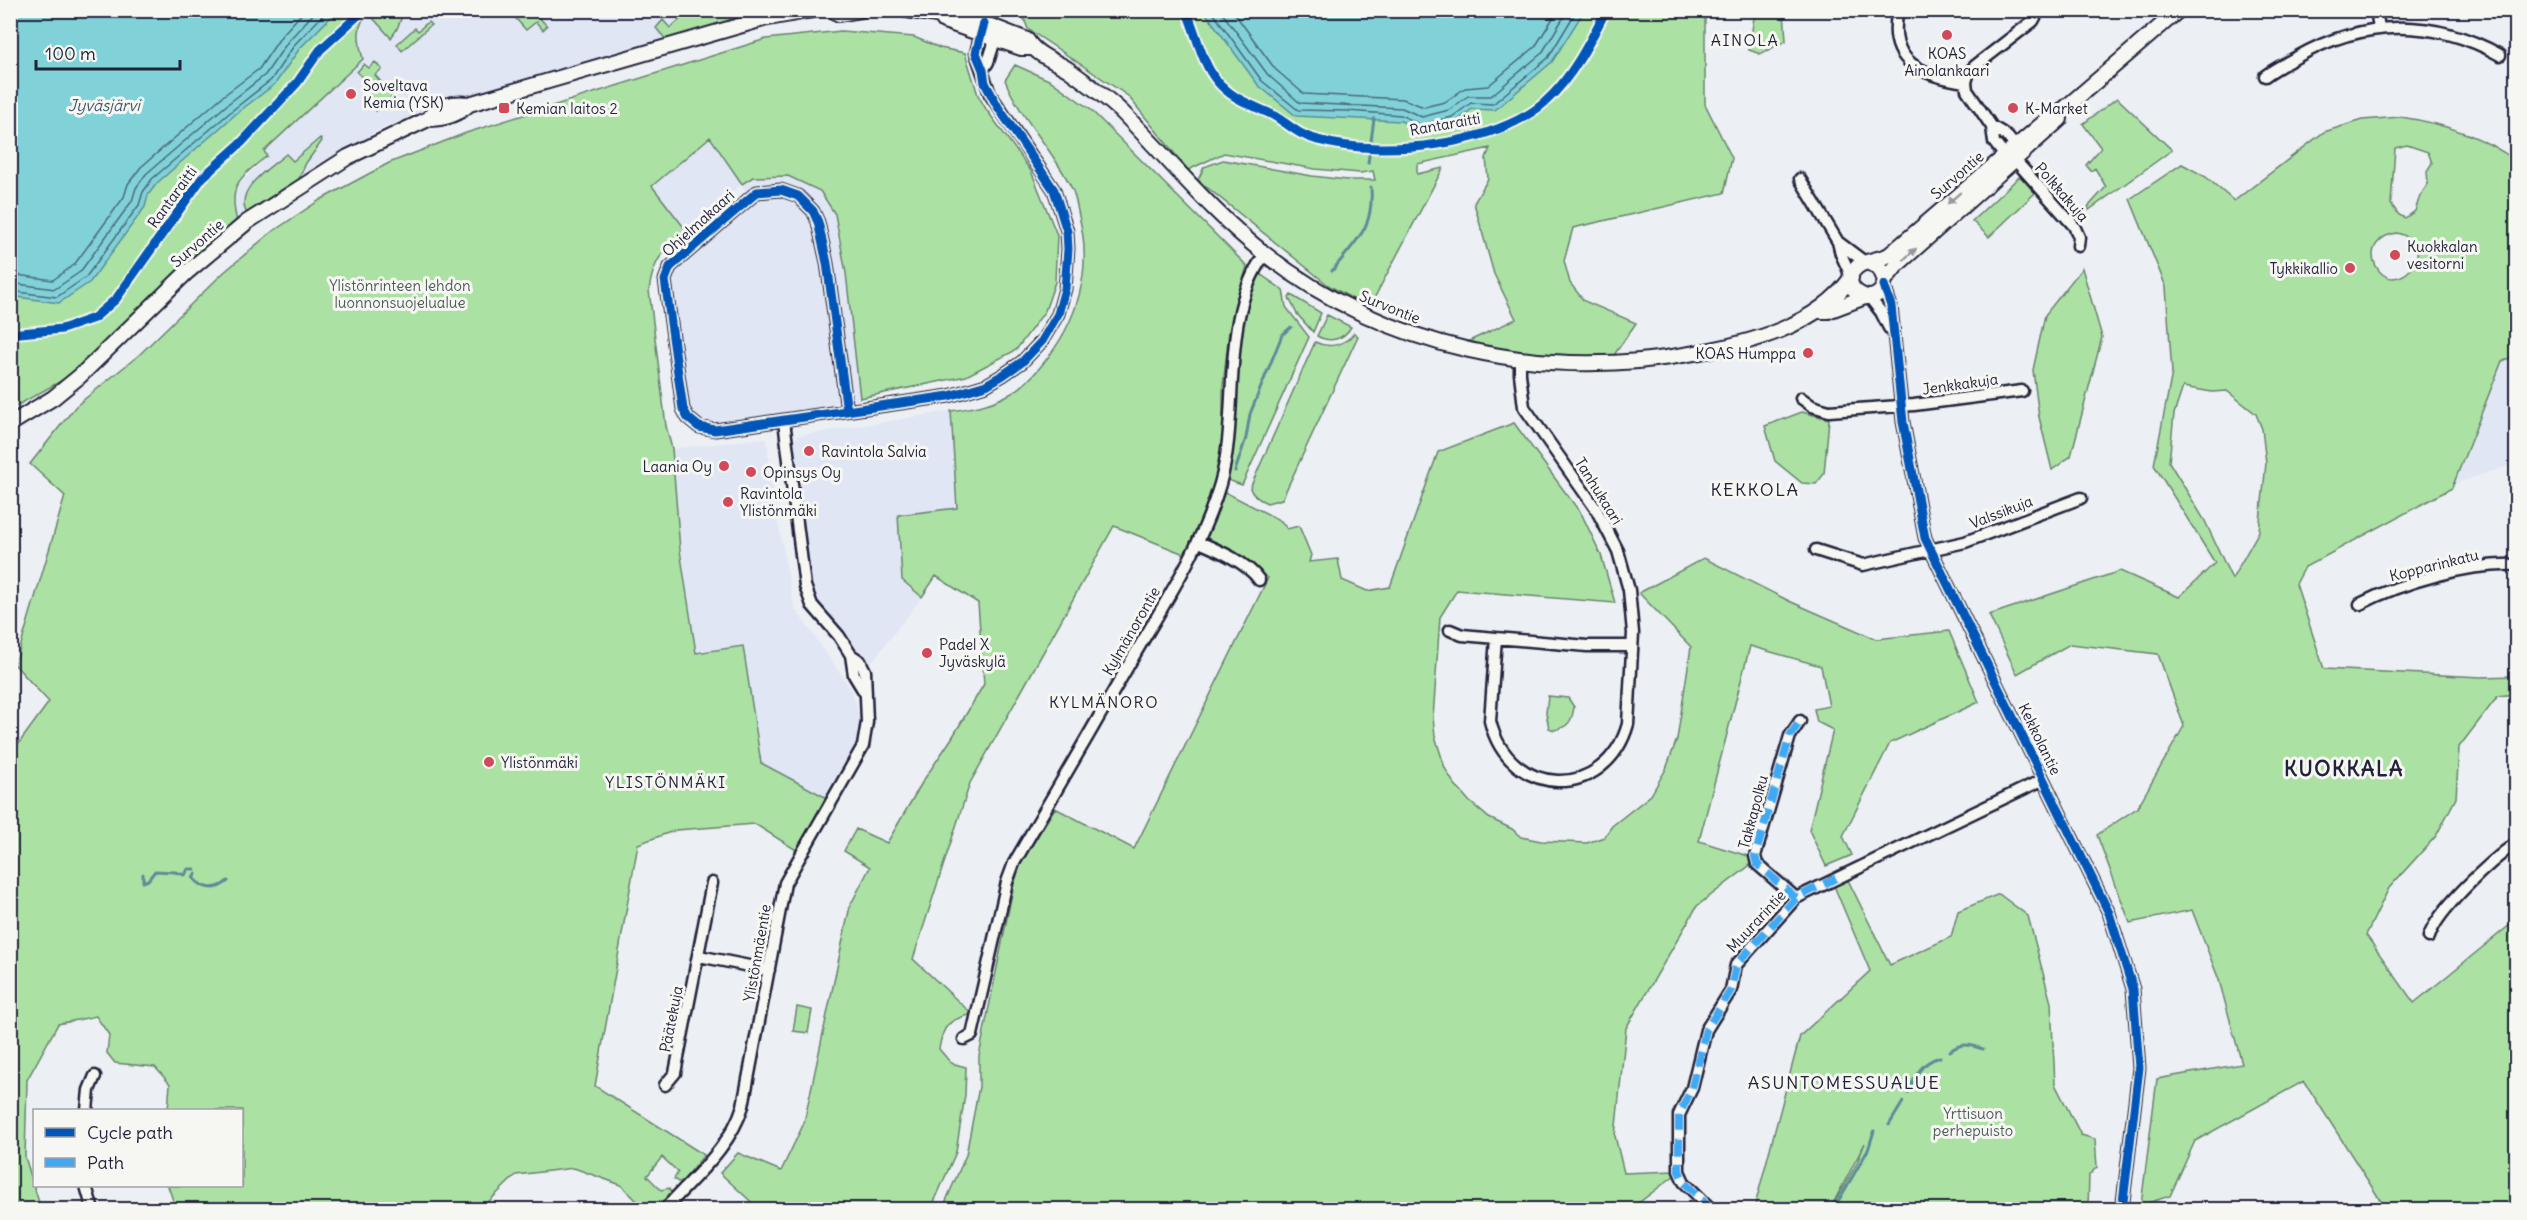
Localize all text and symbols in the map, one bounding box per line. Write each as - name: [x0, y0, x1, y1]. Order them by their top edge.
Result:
- marker: KOAS Ainolankaari: [1940, 28, 1954, 42]
- district label: AINOLA: [1711, 30, 1779, 50]
- scale bar: [36, 33, 180, 71]
- text: 100 m: [45, 42, 96, 65]
- place label: KOAS Ainolankaari: [1905, 44, 1989, 80]
- place label: Soveltava Kemia (YSK): [363, 76, 444, 112]
- marker: Soveltava Kemia (YSK): [344, 87, 358, 101]
- water label: Jyväsjärvi: [68, 95, 142, 115]
- place label: Kemian laitos 2: [516, 99, 618, 118]
- place label: K-Market: [2025, 99, 2088, 118]
- marker: Kemian laitos 2: [497, 101, 511, 115]
- marker: K-Market: [2006, 101, 2020, 115]
- street label: Rantaraitti: [1408, 108, 1482, 140]
- street label: Survontie: [1927, 147, 1987, 203]
- street label: Polkkakuja: [2031, 158, 2093, 226]
- street label: Rantaraitti: [143, 162, 201, 232]
- street label: Ohjelmakaari: [658, 186, 738, 260]
- one-way arrow: [1946, 192, 1962, 205]
- street label: Survontie: [167, 215, 227, 271]
- place label: Kuokkalan vesitorni: [2407, 237, 2478, 273]
- one-way arrow: [1902, 247, 1917, 261]
- marker: Kuokkalan vesitorni: [2388, 248, 2402, 262]
- place label: Tykkikallio: [2269, 259, 2338, 278]
- marker: Tykkikallio: [2343, 261, 2357, 275]
- park label: Ylistönrinteen lehdon luonnonsuojelualue: [329, 276, 471, 312]
- street label: Survontie: [1357, 286, 1423, 328]
- place label: KOAS Humppa: [1696, 344, 1796, 363]
- marker: KOAS Humppa: [1801, 346, 1815, 360]
- street label: Jenkkakuja: [1921, 369, 2000, 399]
- place label: Ravintola Salvia: [821, 442, 927, 461]
- marker: Ravintola Salvia: [802, 444, 816, 458]
- street label: Tanhukaari: [1571, 454, 1627, 528]
- place label: Laania Oy: [643, 457, 712, 476]
- marker: Laania Oy: [717, 459, 731, 473]
- place label: Opinsys Oy: [763, 463, 841, 482]
- marker: Opinsys Oy: [744, 465, 758, 479]
- district label: KEKKOLA: [1710, 478, 1800, 501]
- place label: Ravintola Ylistönmäki: [740, 484, 817, 520]
- street label: Valssikuja: [1967, 491, 2036, 533]
- marker: Ravintola Ylistönmäki: [721, 495, 735, 509]
- street label: Kopparinkatu: [2387, 545, 2481, 585]
- street label: Kylmänorontie: [1098, 583, 1164, 679]
- place label: Padel X Jyväskylä: [939, 635, 1006, 671]
- marker: Padel X Jyväskylä: [920, 646, 934, 660]
- district label: KYLMÄNORO: [1049, 692, 1159, 712]
- street label: Kekkolantie: [2014, 700, 2066, 778]
- place label: Ylistönmäki: [501, 753, 578, 772]
- marker: Ylistönmäki: [482, 755, 496, 769]
- district label: KUOKKALA: [2284, 755, 2404, 782]
- district label: YLISTÖNMÄKI: [605, 772, 727, 792]
- street label: Takkapolku: [1734, 773, 1772, 851]
- street label: Muurarintie: [1722, 886, 1790, 956]
- street label: Ylistönmäentie: [739, 903, 775, 1003]
- street label: Päätekuja: [655, 984, 687, 1054]
- district label: ASUNTOMESSUALUE: [1748, 1071, 1940, 1094]
- park label: Yrttisuon perhepuisto: [1933, 1104, 2013, 1140]
- legend: [33, 1109, 243, 1187]
- text: Cycle path: [87, 1121, 173, 1144]
- text: Path: [87, 1151, 124, 1174]

